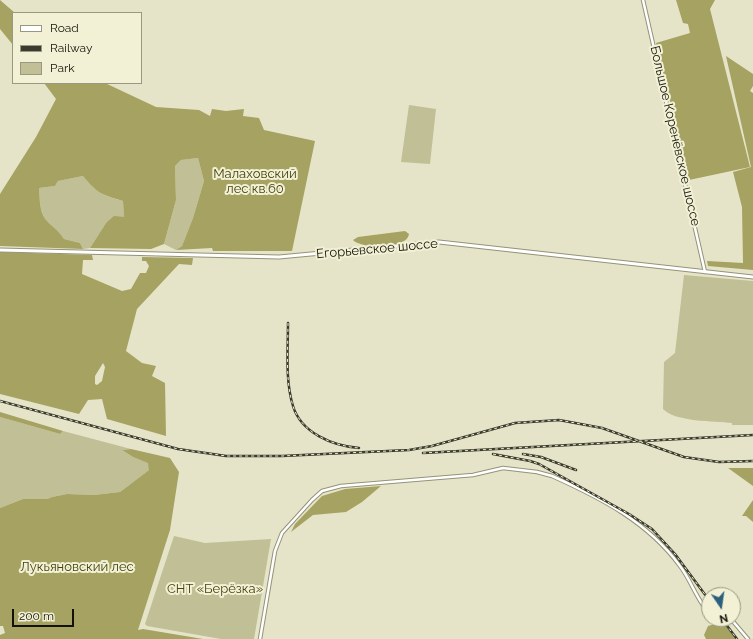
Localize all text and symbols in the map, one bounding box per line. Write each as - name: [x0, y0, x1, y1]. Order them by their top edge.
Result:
- legend: [12, 12, 142, 84]
- text: Road: [50, 21, 79, 35]
- text: Railway: [50, 41, 92, 55]
- street label: Большое Коренёвское шоссе: [647, 44, 703, 228]
- text: Park: [50, 61, 75, 75]
- park label: Малаховский лес кв.60: [213, 166, 297, 197]
- street label: Егорьевское шоссе: [316, 236, 438, 262]
- park label: Лукьяновский лес: [20, 559, 134, 575]
- park label: СНТ «Берёзка»: [167, 581, 263, 597]
- north arrow: [701, 587, 741, 627]
- scale bar: [14, 601, 76, 627]
- text: 200 m: [19, 609, 54, 623]
- text: N: [718, 611, 729, 625]

